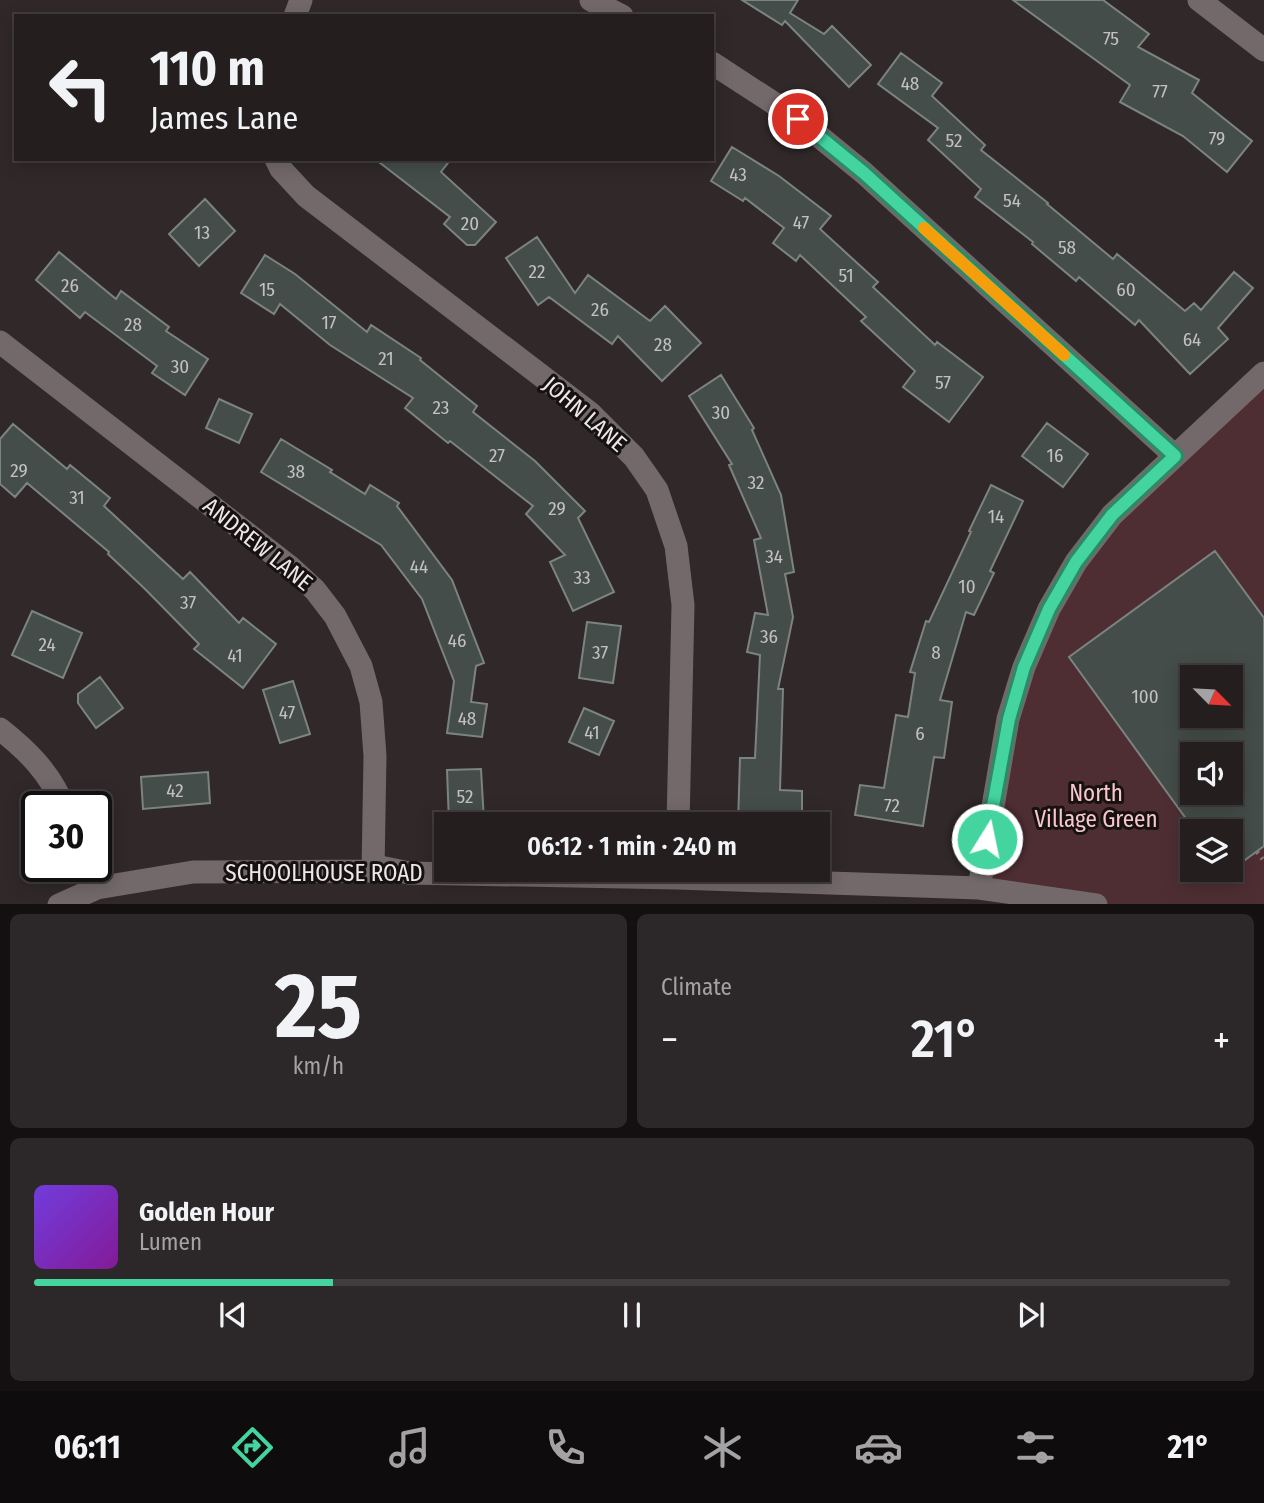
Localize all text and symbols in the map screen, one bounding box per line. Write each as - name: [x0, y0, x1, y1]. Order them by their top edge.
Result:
- house number: 75: [1103, 27, 1119, 50]
- text: 110 m: [150, 39, 265, 98]
- icon: left: [35, 42, 126, 133]
- house number: 48: [901, 72, 919, 95]
- house number: 77: [1152, 80, 1168, 103]
- pin: [768, 89, 828, 149]
- text: James Lane: [150, 99, 298, 137]
- icon: arrive: [779, 100, 817, 138]
- house number: 79: [1209, 127, 1225, 150]
- house number: 52: [946, 129, 962, 152]
- house number: 43: [729, 163, 747, 186]
- house number: 54: [1003, 189, 1021, 212]
- house number: 47: [793, 211, 810, 234]
- house number: 20: [461, 212, 479, 235]
- house number: 13: [194, 221, 210, 244]
- house number: 58: [1058, 236, 1076, 259]
- house number: 22: [529, 260, 545, 283]
- house number: 51: [838, 264, 854, 287]
- house number: 26: [61, 274, 79, 297]
- house number: 15: [259, 278, 275, 301]
- house number: 60: [1116, 278, 1136, 301]
- house number: 26: [591, 298, 609, 321]
- house number: 17: [321, 311, 337, 334]
- house number: 28: [124, 313, 142, 336]
- house number: 64: [1183, 328, 1201, 351]
- house number: 28: [654, 333, 672, 356]
- house number: 21: [378, 347, 394, 370]
- house number: 30: [171, 355, 189, 378]
- street label: JOHN LANE: [538, 370, 632, 458]
- house number: 57: [935, 371, 951, 394]
- house number: 23: [433, 396, 449, 419]
- house number: 30: [712, 401, 730, 424]
- house number: 27: [489, 444, 505, 467]
- house number: 16: [1047, 444, 1063, 467]
- house number: 29: [10, 459, 28, 482]
- house number: 38: [287, 460, 305, 483]
- house number: 32: [748, 471, 764, 494]
- house number: 31: [69, 486, 85, 509]
- street label: ANDREW LANE: [198, 491, 318, 597]
- house number: 29: [548, 497, 566, 520]
- house number: 14: [988, 505, 1004, 528]
- house number: 34: [765, 545, 783, 568]
- house number: 44: [410, 555, 428, 578]
- house number: 33: [573, 566, 591, 589]
- house number: 10: [958, 575, 976, 598]
- house number: 37: [180, 591, 196, 614]
- house number: 36: [760, 625, 778, 648]
- house number: 46: [448, 629, 466, 652]
- house number: 24: [38, 633, 56, 656]
- house number: 37: [592, 641, 608, 664]
- house number: 8: [931, 641, 941, 664]
- house number: 41: [227, 644, 243, 667]
- north arrow: [1180, 665, 1242, 728]
- map controls: [1180, 665, 1243, 882]
- house number: 100: [1131, 685, 1159, 708]
- house number: 47: [279, 701, 296, 724]
- house number: 48: [458, 707, 476, 730]
- house number: 41: [584, 721, 600, 744]
- house number: 6: [915, 722, 925, 745]
- button: sound: [1180, 742, 1243, 805]
- house number: 42: [166, 779, 184, 802]
- park label: North Village Green: [1034, 779, 1158, 833]
- house number: 52: [457, 785, 473, 808]
- speed limit sign: 30: [21, 791, 112, 882]
- house number: 72: [884, 794, 900, 817]
- position arrow: [950, 802, 1024, 876]
- button: layers: [1180, 819, 1243, 882]
- text: 06:12 · 1 min · 240 m: [527, 831, 737, 862]
- street label: SCHOOLHOUSE ROAD: [225, 859, 423, 887]
- text: 25: [275, 952, 362, 1061]
- text: Climate: [661, 973, 732, 1001]
- text: 21°: [911, 1008, 980, 1071]
- text: −: [661, 1017, 678, 1063]
- text: +: [1213, 1017, 1230, 1063]
- text: km/h: [293, 1052, 344, 1080]
- text: Golden Hour: [139, 1197, 274, 1228]
- text: Lumen: [139, 1228, 202, 1256]
- icon: previous: [214, 1296, 252, 1334]
- icon: pause: [613, 1296, 651, 1334]
- icon: next: [1012, 1296, 1050, 1334]
- icon: directions: [228, 1423, 277, 1472]
- icon: music: [385, 1423, 434, 1472]
- icon: phone: [541, 1423, 590, 1472]
- icon: climate: [698, 1423, 747, 1472]
- icon: car: [854, 1423, 903, 1472]
- icon: filters: [1011, 1423, 1060, 1472]
- text: 06:11: [54, 1428, 121, 1466]
- text: 21°: [1167, 1428, 1210, 1466]

